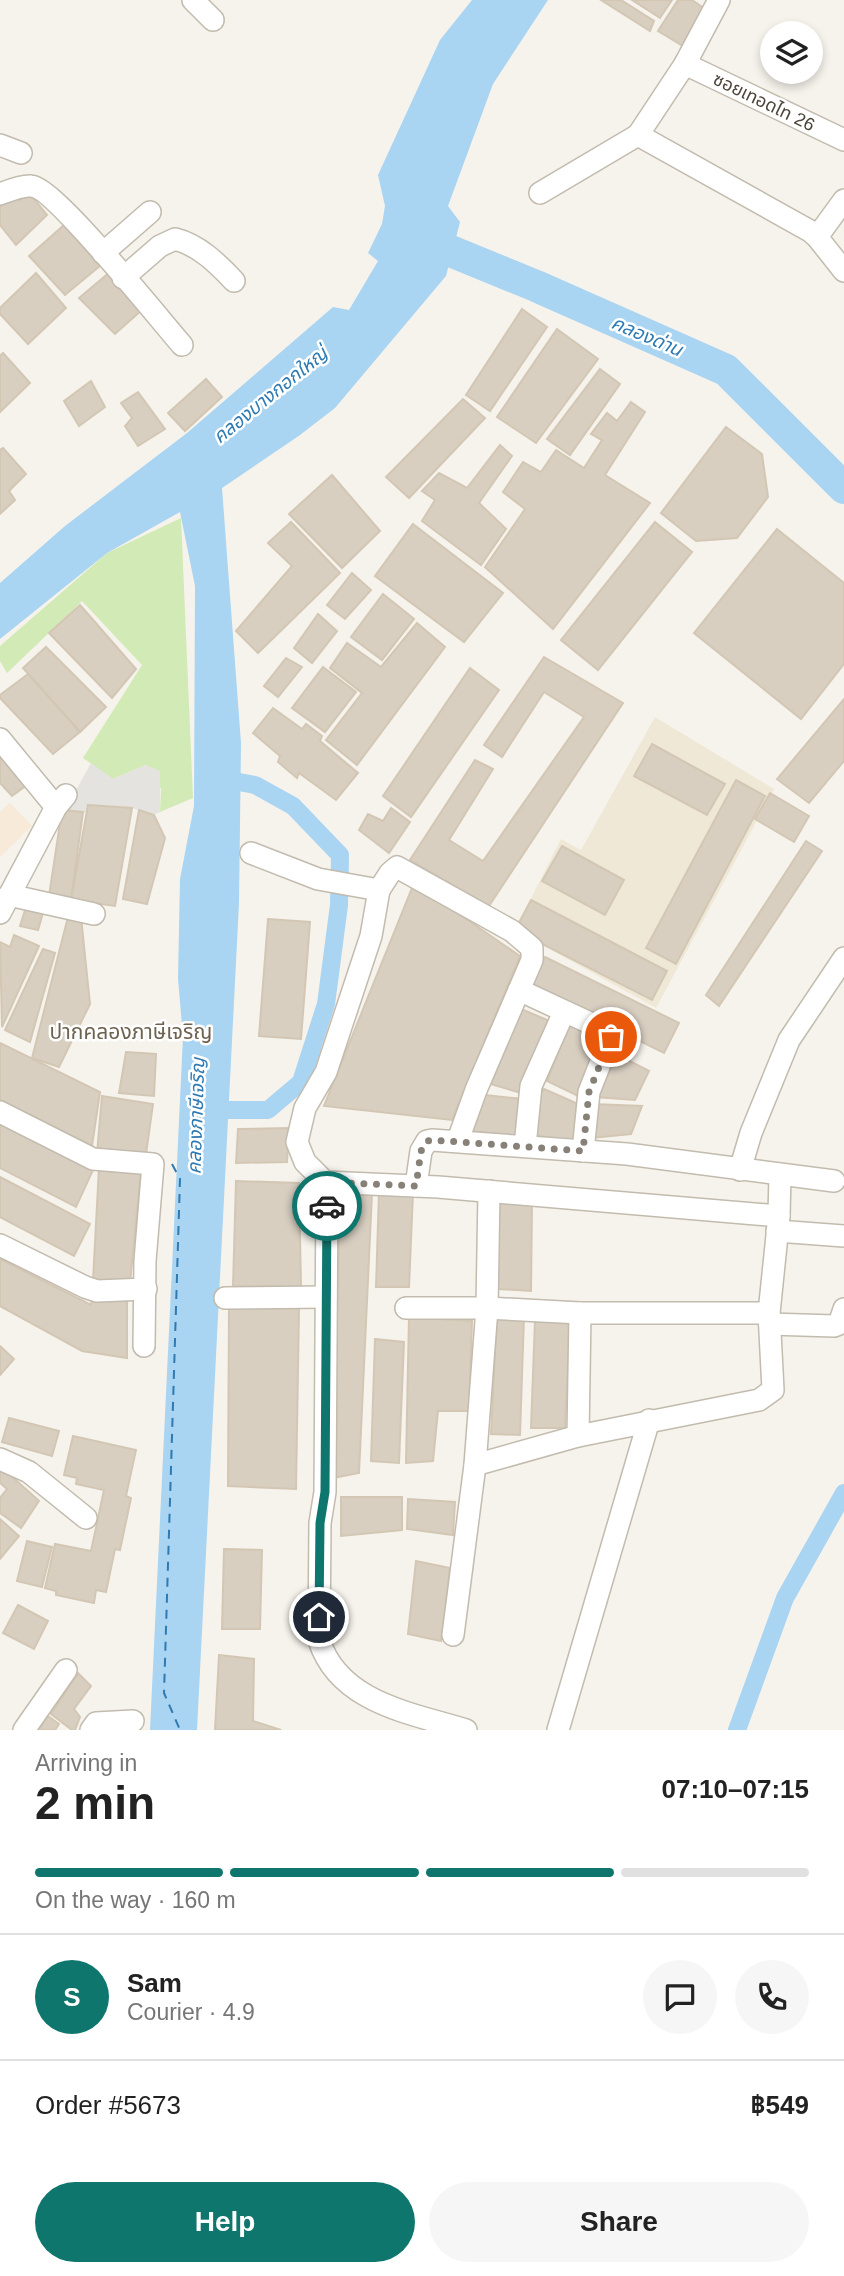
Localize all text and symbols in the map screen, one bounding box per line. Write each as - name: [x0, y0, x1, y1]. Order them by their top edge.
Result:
- map controls: [760, 21, 823, 84]
- button: layers: [760, 21, 823, 84]
- street label: ซอยเทอดไท 26: [710, 69, 818, 135]
- water label: คลองด่าน: [609, 312, 687, 361]
- water label: คลองบางกอกใหญ่: [209, 341, 334, 447]
- pin: [581, 1007, 641, 1067]
- icon: bag: [592, 1018, 630, 1056]
- district label: ปากคลองภาษีเจริญ: [50, 1020, 212, 1043]
- water label: คลองภาษีเจริญ: [183, 1056, 209, 1175]
- courier: [292, 1171, 362, 1241]
- icon: car: [308, 1187, 346, 1225]
- pin: [289, 1587, 349, 1647]
- icon: home: [300, 1598, 338, 1636]
- text: Arriving in: [35, 1750, 137, 1776]
- text: 07:10–07:15: [662, 1774, 809, 1804]
- text: 2 min: [35, 1777, 155, 1829]
- text: On the way · 160 m: [35, 1887, 236, 1913]
- button: chat: [643, 1960, 717, 2034]
- button: phone: [735, 1960, 809, 2034]
- text: Sam: [127, 1968, 182, 1998]
- text: S: [63, 1982, 81, 2012]
- text: Courier · 4.9: [127, 1999, 255, 2025]
- text: Order #5673: [35, 2090, 181, 2120]
- text: ฿549: [751, 2090, 809, 2120]
- button: Help: [35, 2182, 415, 2262]
- button: Share: [429, 2182, 809, 2262]

